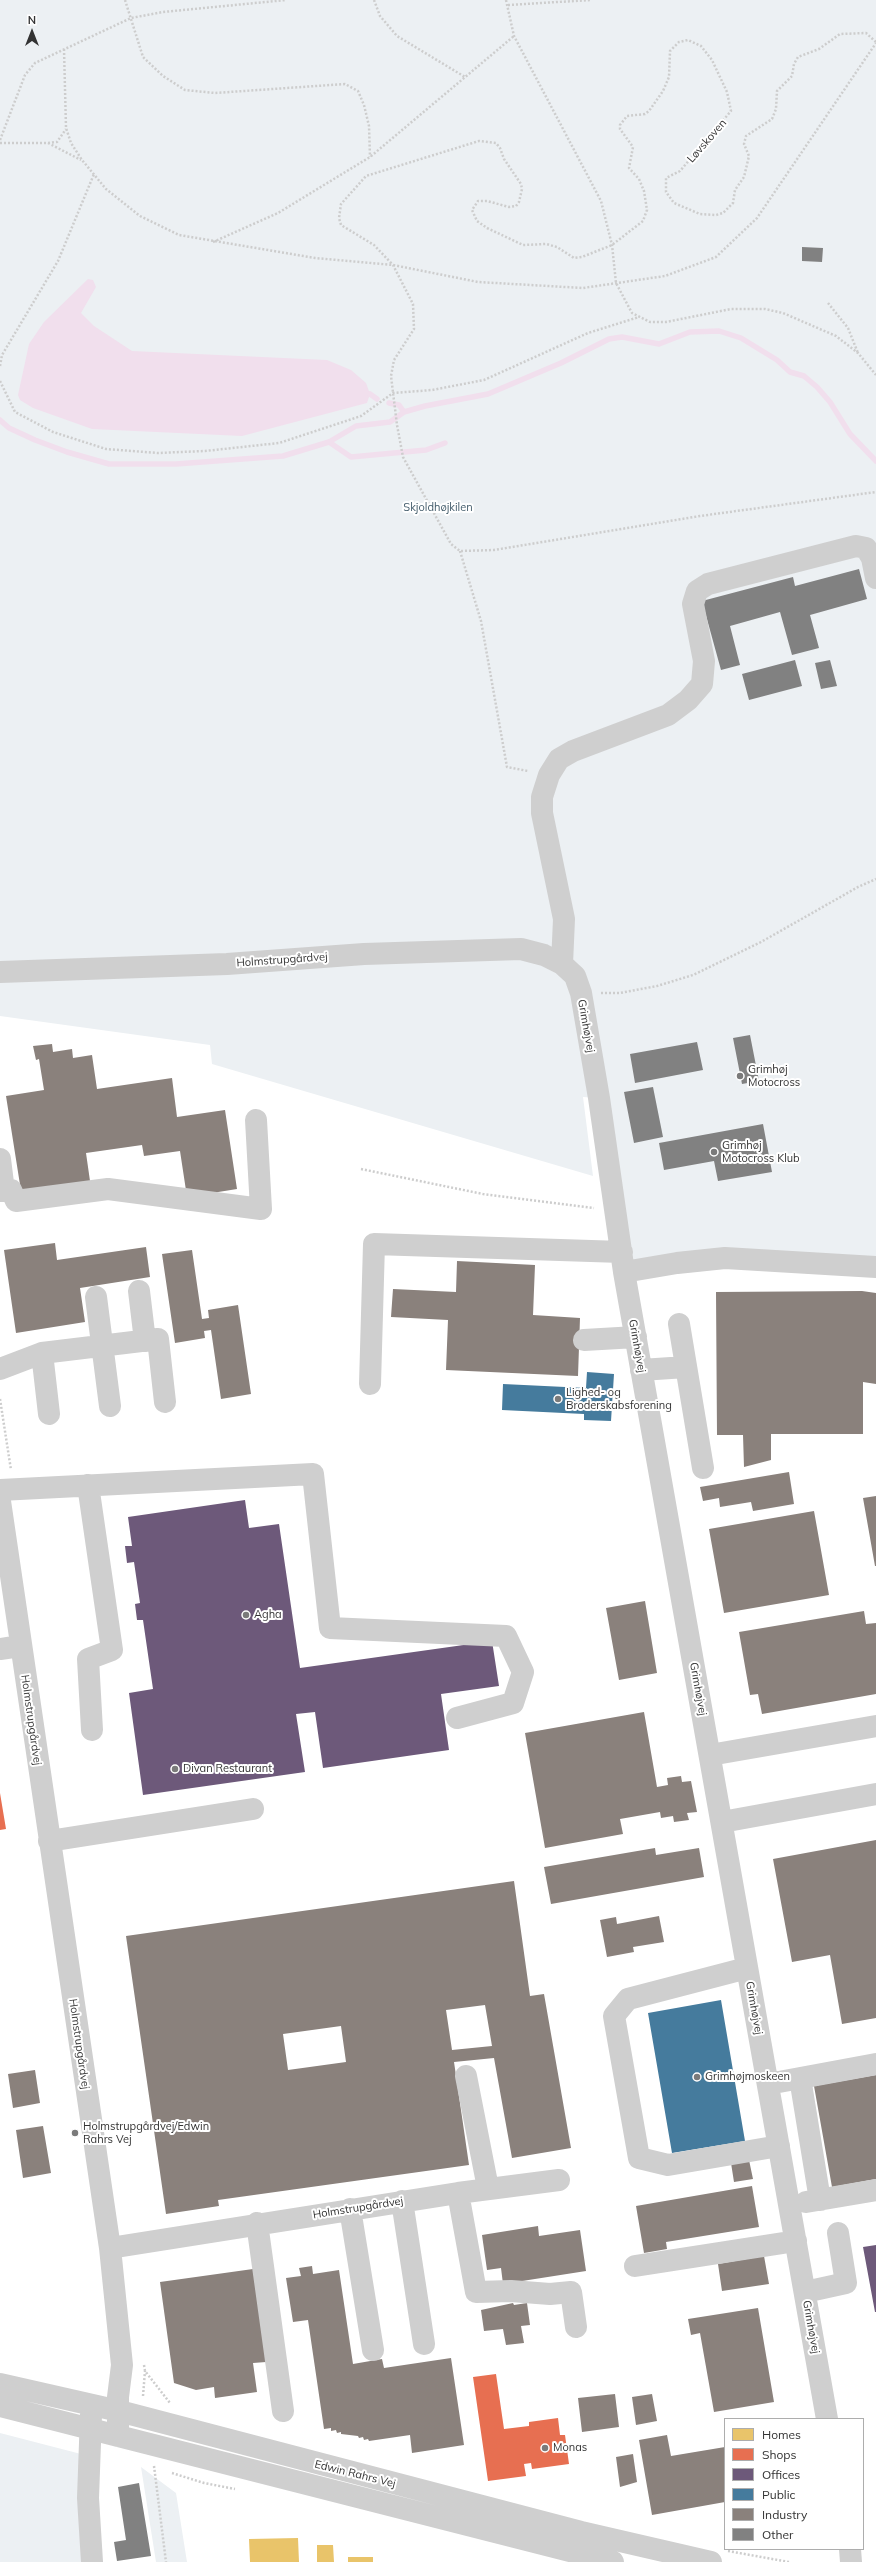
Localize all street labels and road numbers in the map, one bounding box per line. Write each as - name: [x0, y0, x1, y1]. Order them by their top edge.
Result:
- street label: Løvskoven: [685, 117, 729, 165]
- street label: Holmstrupgårdvej: [236, 950, 328, 970]
- street label: Grimhøjvej: [575, 998, 597, 1054]
- street label: Grimhøjvej: [626, 1318, 648, 1374]
- street label: Grimhøjvej: [687, 1661, 709, 1717]
- street label: Holmstrupgårdvej: [18, 1674, 44, 1766]
- street label: Grimhøjvej: [743, 1980, 765, 2036]
- street label: Holmstrupgårdvej: [66, 1998, 92, 2090]
- street label: Holmstrupgårdvej: [312, 2194, 404, 2222]
- street label: Grimhøjvej: [800, 2299, 822, 2355]
- street label: Edwin Rahrs Vej: [313, 2458, 397, 2490]

